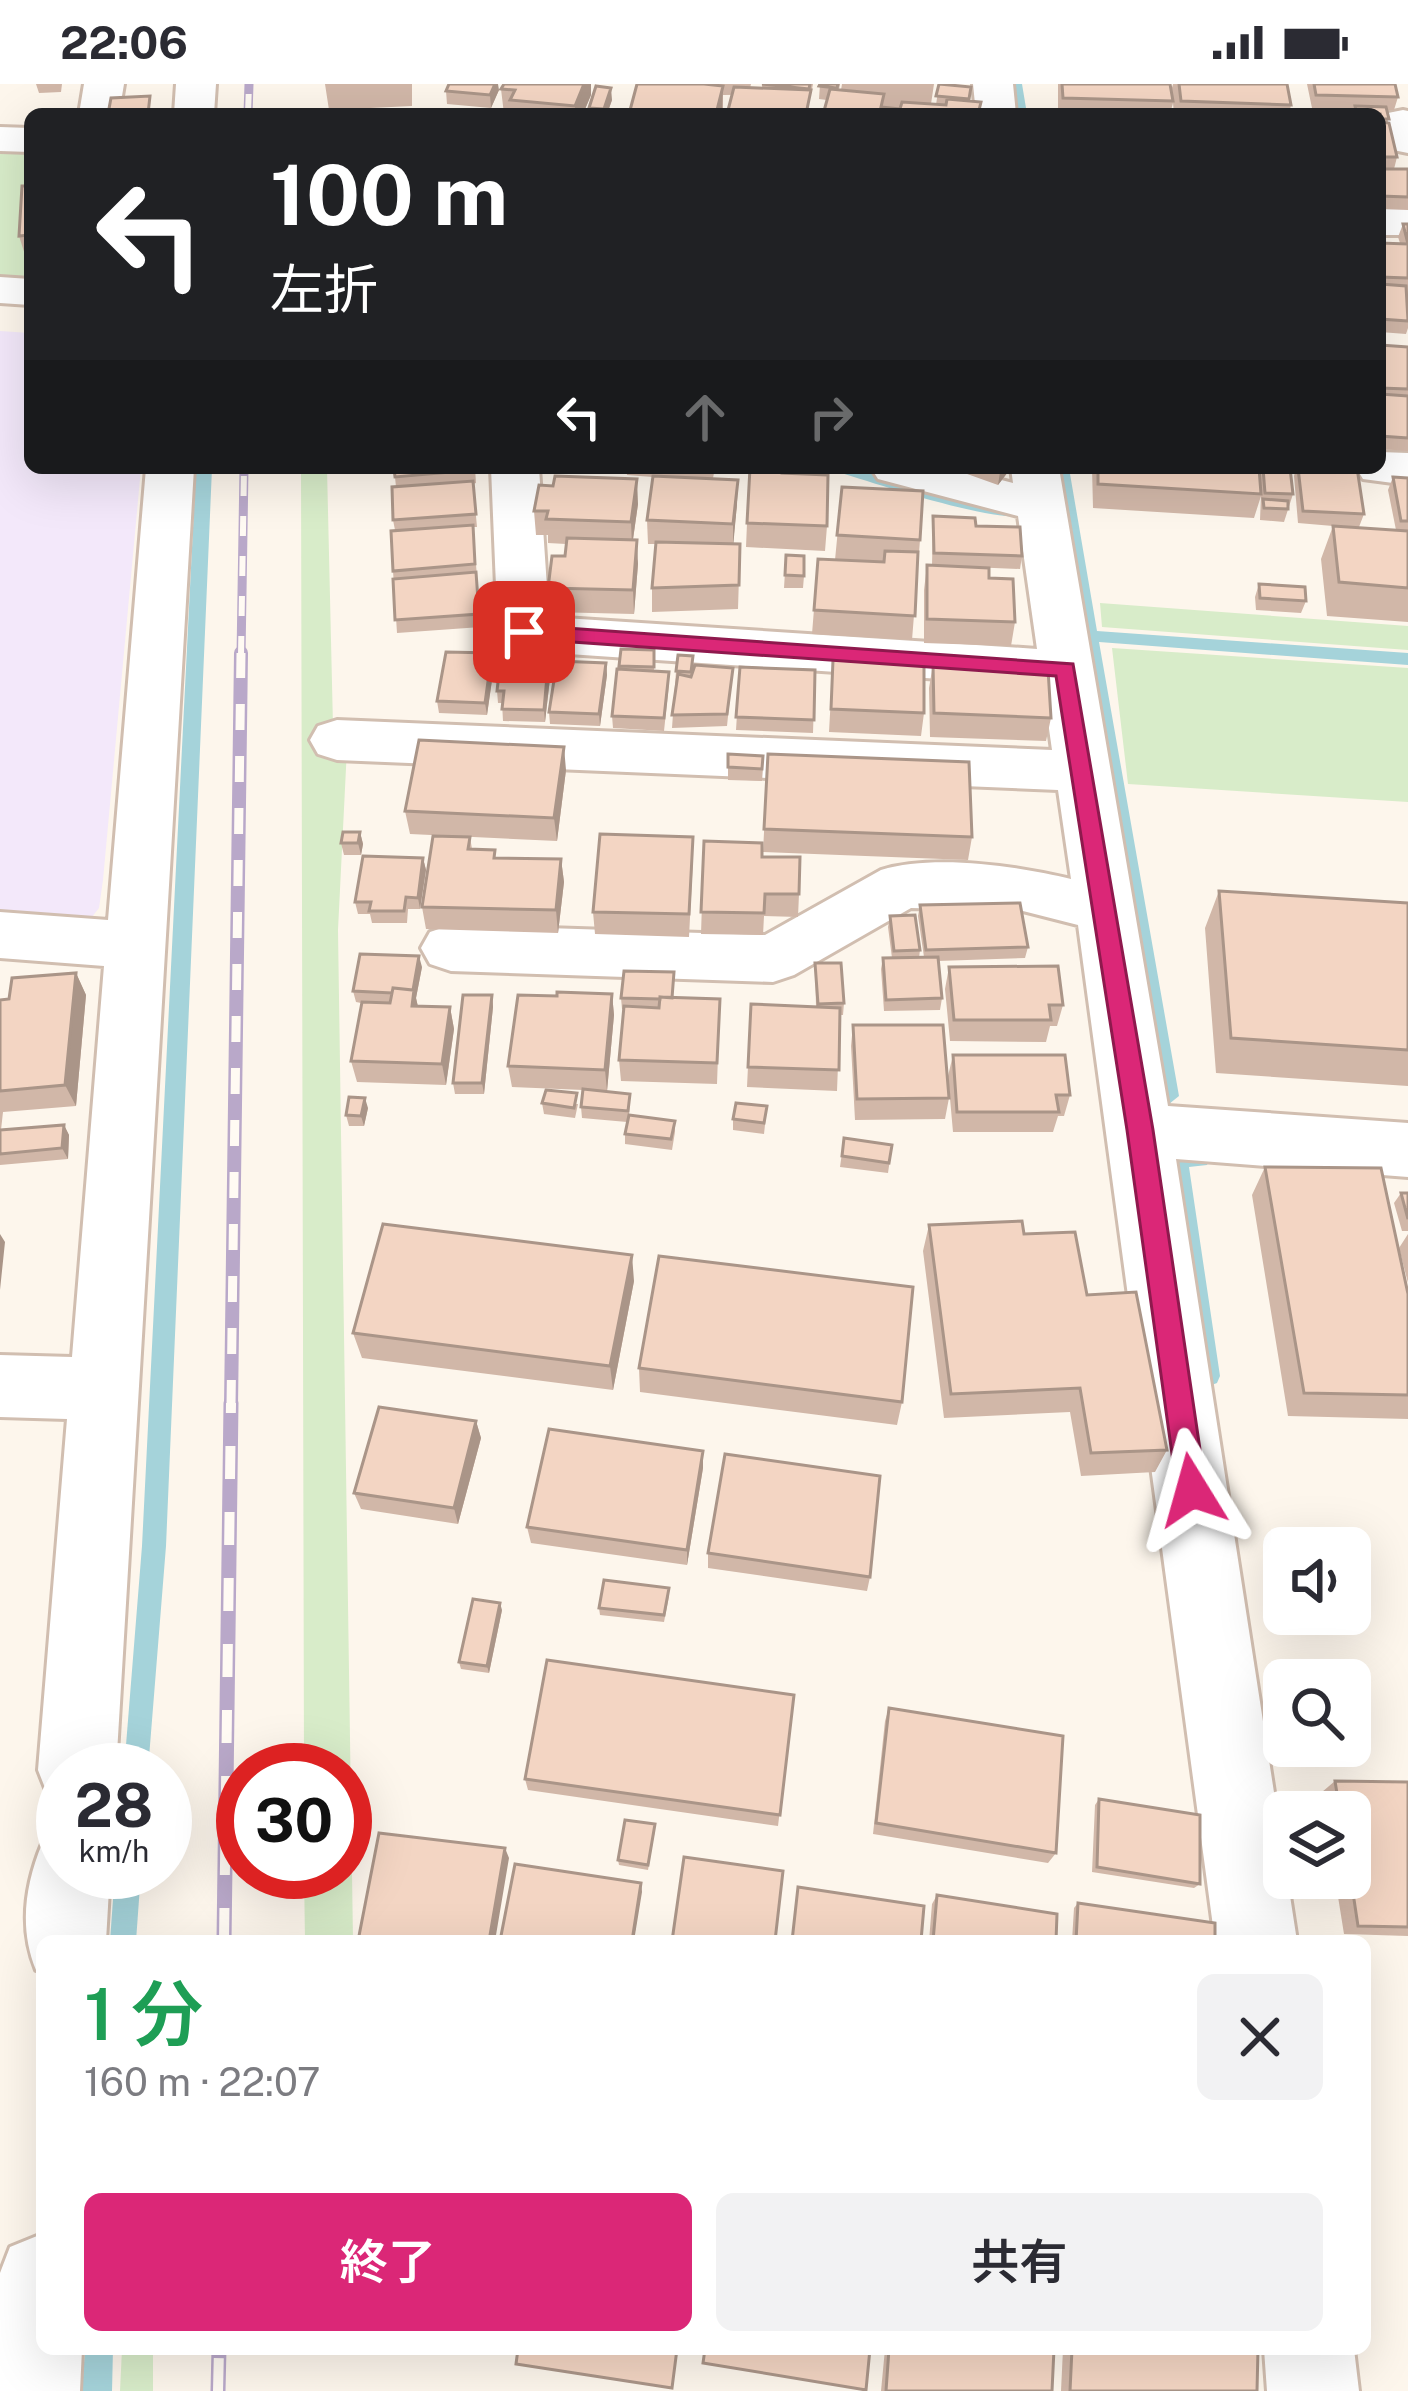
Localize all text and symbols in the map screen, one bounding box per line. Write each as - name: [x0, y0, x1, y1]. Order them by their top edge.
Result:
- text: 22:06: [60, 16, 188, 69]
- text: 100 m: [270, 145, 508, 244]
- icon: left: [72, 156, 228, 312]
- text: 左折: [270, 258, 378, 321]
- icon: left: [546, 384, 612, 450]
- icon: ahead: [672, 384, 738, 450]
- icon: right: [798, 384, 864, 450]
- pin: [473, 581, 575, 683]
- icon: arrive: [491, 599, 557, 665]
- position arrow: [1129, 1427, 1255, 1553]
- map controls: [1263, 1527, 1371, 1899]
- button: sound: [1263, 1527, 1371, 1635]
- button: search: [1263, 1659, 1371, 1767]
- speed limit sign: 30: [216, 1743, 372, 1899]
- text: 28: [75, 1770, 153, 1841]
- button: layers: [1263, 1791, 1371, 1899]
- text: km/h: [79, 1833, 149, 1869]
- text: 1 分: [84, 1972, 203, 2056]
- button: close: [1197, 1974, 1323, 2100]
- text: 160 m · 22:07: [84, 2059, 320, 2105]
- button: 終了: [84, 2193, 692, 2331]
- button: 共有: [716, 2193, 1323, 2331]

